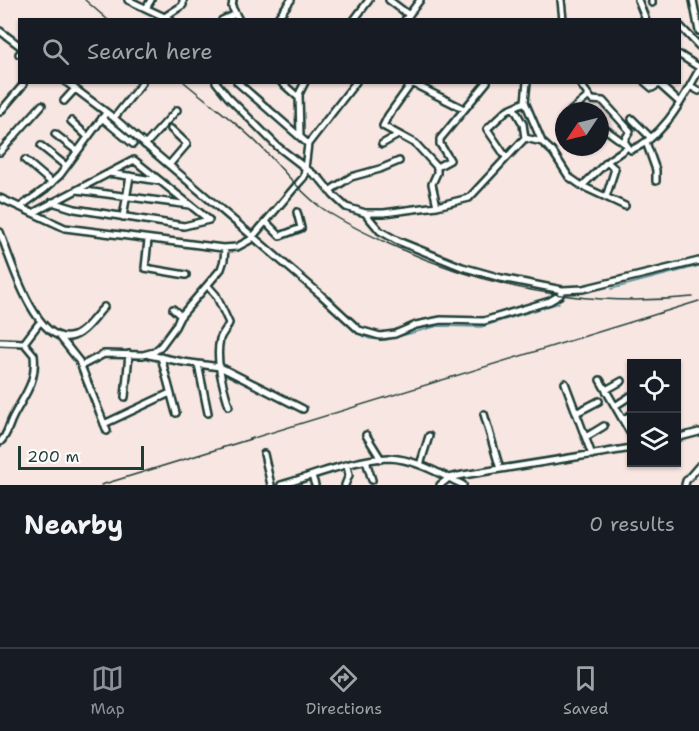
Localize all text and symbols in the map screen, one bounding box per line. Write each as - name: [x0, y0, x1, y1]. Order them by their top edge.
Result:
- search box: [18, 18, 681, 84]
- icon: search: [39, 35, 72, 68]
- text: Search here: [87, 37, 213, 66]
- north arrow: [555, 102, 609, 156]
- map controls: [627, 359, 681, 467]
- button: locate: [627, 359, 681, 413]
- button: layers: [627, 413, 681, 467]
- scale bar: [18, 443, 144, 470]
- text: 200 m: [27, 446, 79, 467]
- text: Nearby: [24, 507, 123, 542]
- text: 0 results: [589, 511, 675, 537]
- tab: Map: [91, 662, 125, 719]
- tab: Directions: [306, 662, 382, 719]
- tab: Saved: [563, 662, 609, 719]

